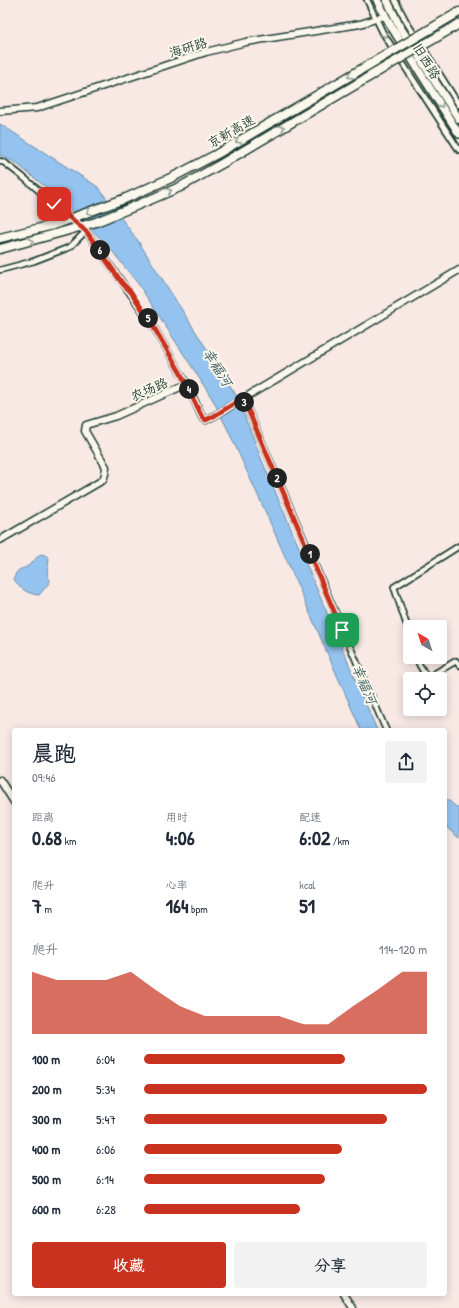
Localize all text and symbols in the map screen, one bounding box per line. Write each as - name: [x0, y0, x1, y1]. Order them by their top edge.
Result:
- one-way arrow: [380, 31, 387, 38]
- street label: 海研路: [167, 33, 209, 61]
- street label: 旧西路: [409, 40, 445, 82]
- one-way arrow: [347, 71, 354, 78]
- one-way arrow: [436, 101, 443, 108]
- street label: 京新高速: [204, 110, 258, 152]
- one-way arrow: [278, 126, 285, 133]
- one-way arrow: [235, 137, 242, 144]
- pin: [37, 187, 71, 221]
- one-way arrow: [165, 188, 172, 196]
- icon: check: [43, 193, 65, 215]
- one-way arrow: [85, 207, 92, 215]
- one-way arrow: [27, 237, 34, 246]
- pin: 6: [90, 240, 110, 260]
- text: 6: [98, 243, 102, 257]
- pin: 5: [138, 308, 158, 328]
- text: 5: [146, 311, 150, 325]
- water label: 幸福河: [199, 344, 238, 392]
- street label: 农场路: [128, 373, 170, 405]
- pin: 4: [179, 379, 199, 399]
- text: 4: [187, 382, 191, 396]
- pin: 3: [234, 392, 254, 412]
- text: 3: [242, 395, 246, 409]
- pin: 2: [267, 468, 287, 488]
- text: 2: [274, 471, 280, 485]
- pin: 1: [300, 544, 320, 564]
- text: 1: [308, 547, 312, 561]
- pin: [325, 613, 359, 647]
- icon: arrive: [331, 619, 353, 641]
- north arrow: [403, 620, 447, 664]
- map controls: [403, 620, 447, 716]
- water label: 幸福河: [348, 661, 383, 709]
- button: locate: [403, 672, 447, 716]
- text: 晨跑: [32, 738, 76, 768]
- button: share: [385, 741, 427, 783]
- text: 09:46: [32, 768, 56, 786]
- text: 距离: [32, 810, 54, 824]
- text: 用时: [166, 810, 188, 824]
- text: 配速: [299, 810, 321, 824]
- text: 0.68: [32, 824, 62, 851]
- text: 4:06: [166, 824, 195, 851]
- text: 6:02: [299, 824, 330, 851]
- text: km: [62, 834, 76, 848]
- text: /km: [330, 834, 350, 848]
- text: 爬升: [32, 878, 54, 892]
- text: 心率: [166, 878, 188, 892]
- text: kcal: [299, 878, 315, 892]
- text: 7: [32, 892, 42, 919]
- text: 164: [166, 892, 188, 919]
- text: 51: [299, 892, 315, 919]
- text: m: [42, 902, 52, 916]
- text: bpm: [188, 902, 208, 916]
- text: 爬升: [32, 940, 58, 958]
- text: 114–120 m: [379, 940, 427, 958]
- text: 100 m: [32, 1050, 60, 1068]
- text: 6:04: [96, 1050, 115, 1068]
- text: 200 m: [32, 1080, 62, 1098]
- text: 5:34: [96, 1080, 115, 1098]
- text: 300 m: [32, 1110, 61, 1128]
- text: 5:47: [96, 1110, 116, 1128]
- text: 400 m: [32, 1140, 60, 1158]
- text: 6:06: [96, 1140, 115, 1158]
- text: 500 m: [32, 1170, 61, 1188]
- text: 6:14: [96, 1170, 114, 1188]
- text: 600 m: [32, 1200, 61, 1218]
- text: 6:28: [96, 1200, 116, 1218]
- button: 收藏: [32, 1242, 226, 1288]
- button: 分享: [234, 1242, 427, 1288]

